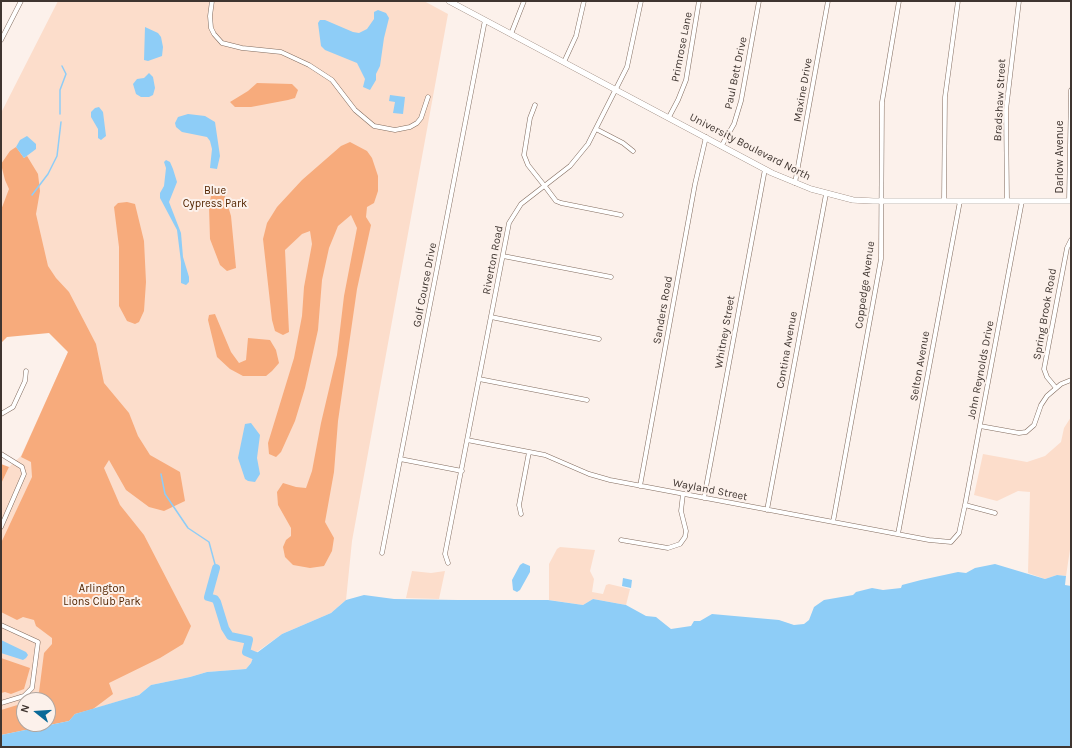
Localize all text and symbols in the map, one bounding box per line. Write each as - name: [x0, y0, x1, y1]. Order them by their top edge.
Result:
- street label: Primrose Lane: [669, 11, 695, 83]
- street label: Paul Bett Drive: [722, 36, 750, 110]
- street label: Maxine Drive: [791, 57, 815, 123]
- street label: Bradshaw Street: [991, 58, 1009, 142]
- street label: University Boulevard North: [687, 111, 813, 183]
- street label: Darlow Avenue: [1053, 120, 1067, 194]
- park label: Blue Cypress Park: [183, 184, 247, 210]
- street label: Riverton Road: [480, 224, 506, 296]
- street label: Coppedge Avenue: [852, 240, 878, 330]
- street label: Golf Course Drive: [410, 242, 440, 328]
- street label: Spring Brook Road: [1030, 267, 1060, 361]
- street label: Sanders Road: [650, 275, 676, 345]
- street label: Whitney Street: [712, 294, 738, 370]
- street label: Contina Avenue: [774, 310, 800, 390]
- street label: John Reynolds Drive: [965, 320, 997, 420]
- street label: Selton Avenue: [907, 330, 933, 402]
- street label: Wayland Street: [672, 476, 748, 504]
- park label: Arlington Lions Club Park: [63, 582, 141, 608]
- north arrow: [16, 692, 56, 732]
- text: N: [18, 703, 32, 714]

